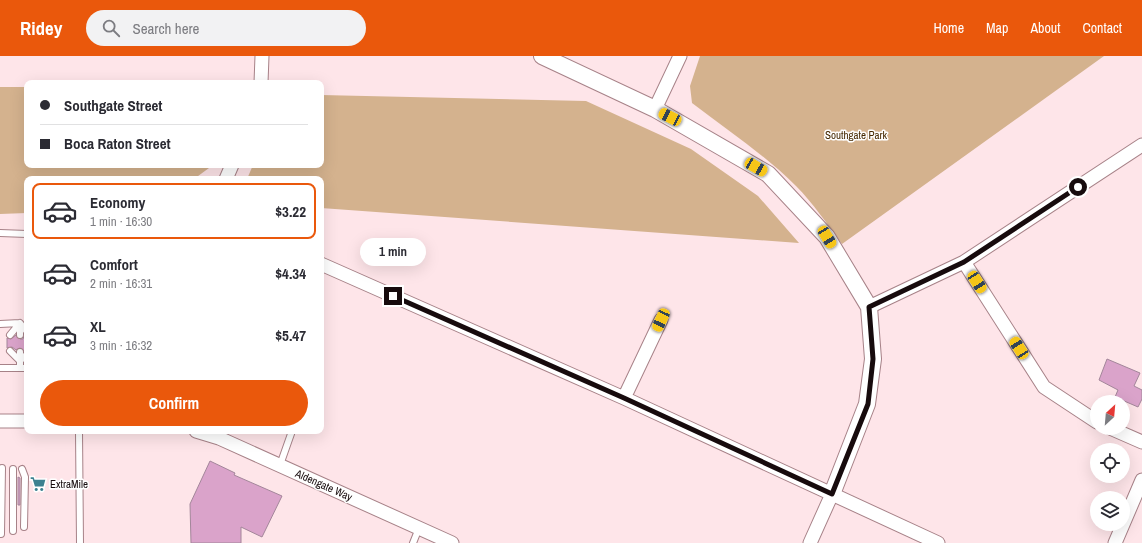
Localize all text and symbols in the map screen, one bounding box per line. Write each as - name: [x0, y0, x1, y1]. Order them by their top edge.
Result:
- search box: [86, 10, 366, 46]
- text: Ridey: [20, 15, 62, 41]
- icon: search: [100, 17, 122, 39]
- text: Search here: [132, 18, 199, 39]
- text: Home: [933, 19, 964, 37]
- text: Map: [986, 19, 1008, 37]
- text: About: [1030, 19, 1060, 37]
- text: Contact: [1082, 19, 1122, 37]
- text: Southgate Street: [64, 95, 162, 116]
- car: [657, 106, 683, 128]
- park label: Southgate Park: [825, 128, 888, 142]
- text: Boca Raton Street: [64, 133, 171, 154]
- car: [743, 156, 769, 178]
- route start: [1069, 178, 1087, 196]
- text: Economy: [90, 192, 145, 213]
- icon: car: [42, 193, 78, 229]
- text: $3.22: [275, 201, 306, 222]
- text: 1 min · 16:30: [90, 213, 152, 230]
- car: [816, 224, 838, 250]
- callout: 1 min: [360, 238, 426, 266]
- text: 1 min: [379, 243, 407, 260]
- text: Comfort: [90, 254, 138, 275]
- icon: car: [42, 255, 78, 291]
- text: $4.34: [275, 263, 306, 284]
- car: [965, 269, 989, 295]
- text: 2 min · 16:31: [90, 275, 152, 292]
- route end: [384, 287, 402, 305]
- car: [650, 307, 672, 333]
- text: XL: [90, 316, 106, 337]
- icon: car: [42, 317, 78, 353]
- text: $5.47: [275, 325, 306, 346]
- car: [1007, 335, 1031, 361]
- text: 3 min · 16:32: [90, 337, 152, 354]
- button: Confirm: [40, 380, 308, 426]
- north arrow: [1090, 395, 1130, 435]
- map controls: [1090, 395, 1130, 531]
- button: locate: [1090, 443, 1130, 483]
- street label: Aldengate Way: [292, 466, 355, 504]
- supermarket icon: ExtraMile: [29, 475, 47, 493]
- place label: ExtraMile: [50, 477, 88, 491]
- button: layers: [1090, 491, 1130, 531]

